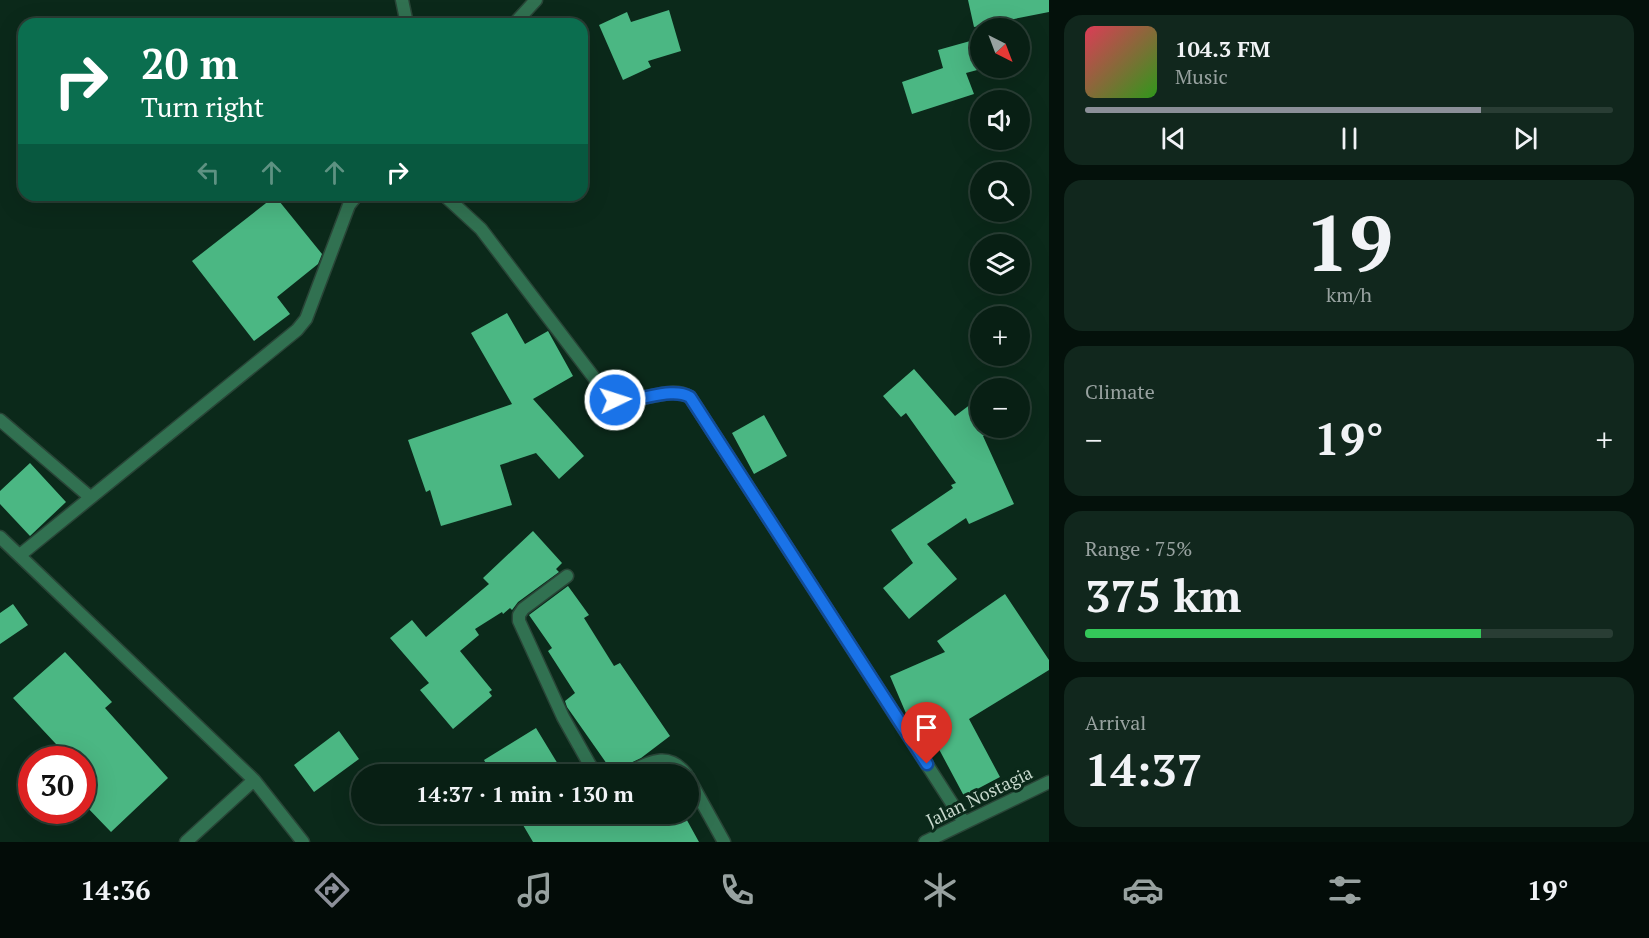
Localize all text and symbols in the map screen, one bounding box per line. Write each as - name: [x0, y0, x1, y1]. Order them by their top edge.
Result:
- north arrow: [970, 18, 1030, 78]
- map controls: [970, 18, 1030, 438]
- text: 104.3 FM: [1175, 34, 1270, 63]
- text: 20 m: [141, 35, 239, 91]
- icon: right: [42, 42, 120, 120]
- text: Music: [1175, 63, 1228, 90]
- text: Turn right: [141, 89, 264, 125]
- button: sound: [970, 90, 1030, 150]
- icon: previous: [1157, 122, 1190, 155]
- icon: pause: [1333, 122, 1366, 155]
- icon: next: [1509, 122, 1542, 155]
- icon: left: [192, 156, 225, 189]
- icon: ahead: [255, 156, 288, 189]
- icon: ahead: [318, 156, 351, 189]
- icon: right: [381, 156, 414, 189]
- button: search: [970, 162, 1030, 222]
- text: 19: [1305, 190, 1393, 293]
- button: layers: [970, 234, 1030, 294]
- text: km/h: [1326, 281, 1372, 308]
- button: +: [970, 306, 1030, 366]
- position arrow: [583, 368, 647, 432]
- button: −: [970, 378, 1030, 438]
- text: Climate: [1085, 378, 1155, 405]
- text: 19°: [1314, 408, 1384, 468]
- text: −: [1085, 418, 1103, 461]
- text: +: [1595, 418, 1613, 461]
- text: Range · 75%: [1085, 535, 1192, 562]
- text: 375 km: [1085, 565, 1241, 625]
- pin: [901, 702, 952, 764]
- text: Arrival: [1085, 709, 1146, 736]
- icon: arrive: [910, 711, 943, 744]
- text: 14:37: [1085, 739, 1202, 799]
- speed limit sign: 30: [18, 746, 96, 824]
- street label: Jalan Nostagia: [922, 760, 1036, 832]
- text: 14:37 · 1 min · 130 m: [416, 779, 634, 808]
- icon: directions: [311, 869, 353, 911]
- icon: music: [514, 869, 556, 911]
- icon: phone: [716, 869, 758, 911]
- icon: climate: [919, 869, 961, 911]
- icon: car: [1122, 869, 1164, 911]
- icon: filters: [1324, 869, 1366, 911]
- text: 14:36: [80, 872, 151, 908]
- text: 19°: [1527, 872, 1569, 908]

